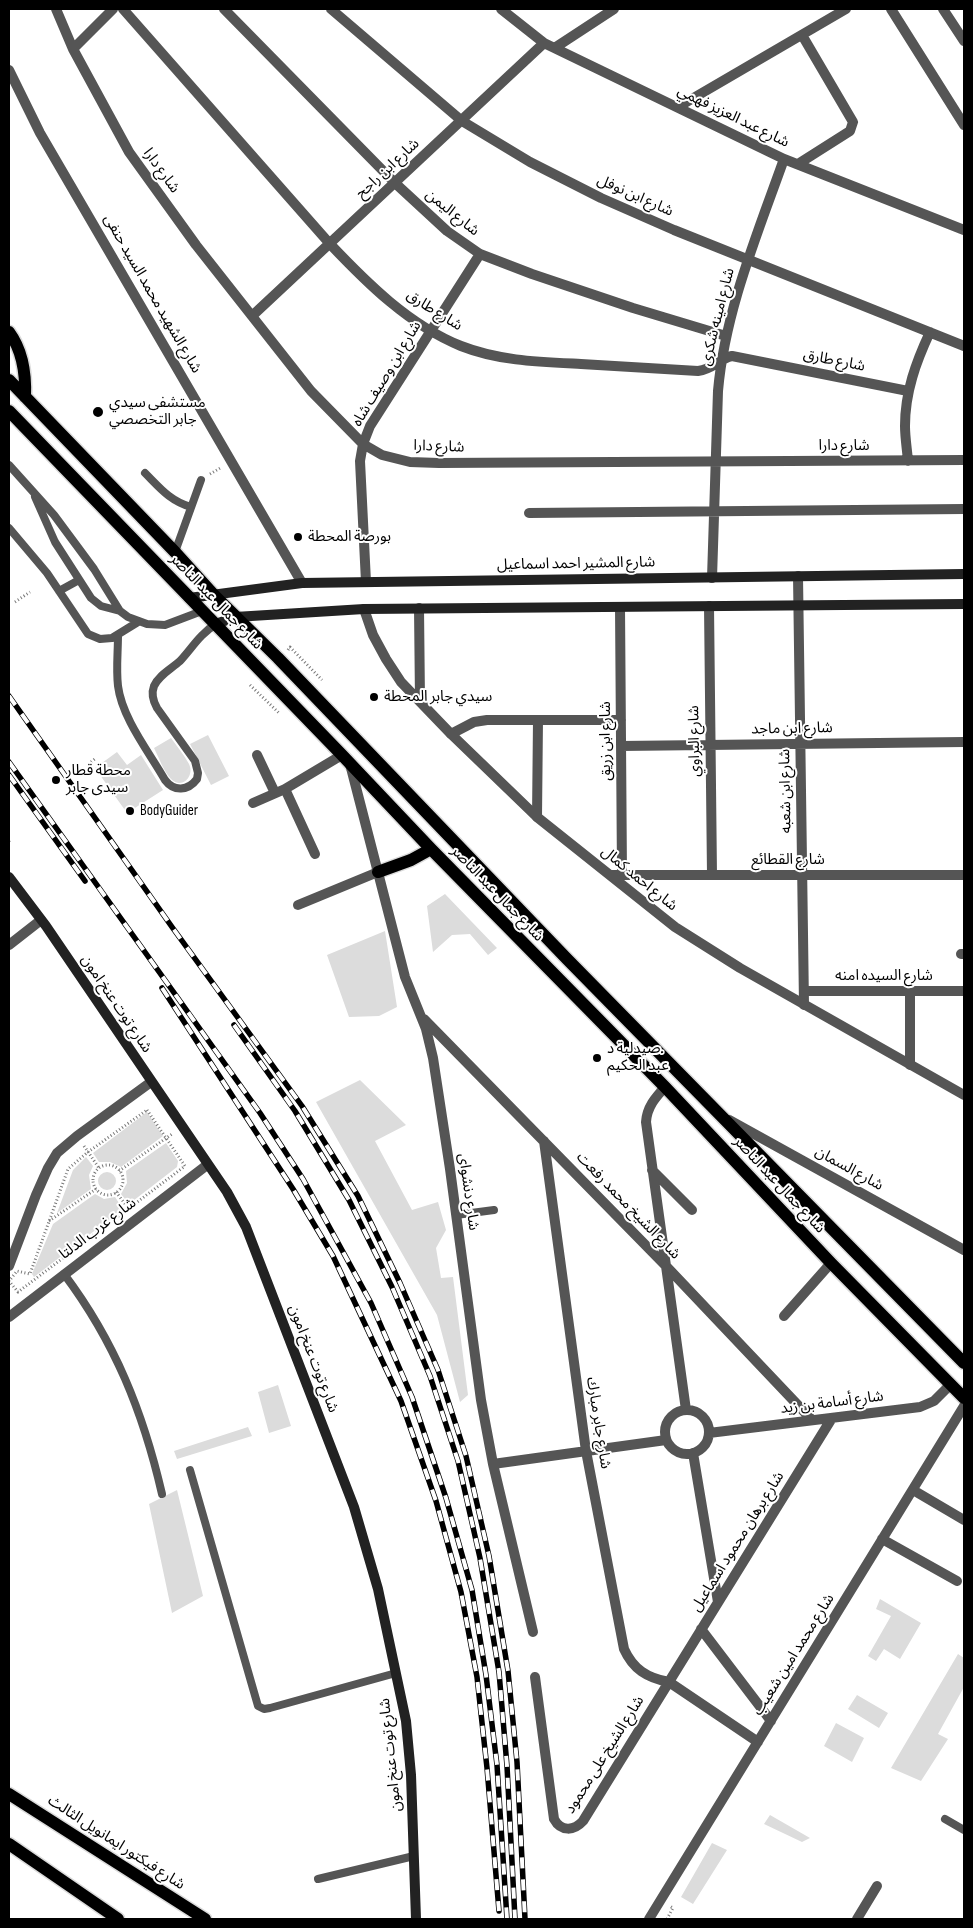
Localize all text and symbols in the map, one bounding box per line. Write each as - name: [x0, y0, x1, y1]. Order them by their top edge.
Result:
- street label: شارع عبد العزيز فهمي: [674, 82, 792, 152]
- street label: شارع ابن راجح: [353, 135, 423, 203]
- street label: شارع دارا: [139, 145, 183, 197]
- street label: شارع ابن نوفل: [594, 171, 676, 221]
- street label: شارع اليمن: [421, 186, 483, 240]
- street label: شارع الشهيد محمد السيد حنفى: [99, 211, 205, 377]
- street label: شارع امينه شكرى: [697, 266, 739, 368]
- street label: شارع طارق: [403, 287, 465, 335]
- street label: شارع ابن وصيف شاه: [349, 318, 425, 430]
- street label: شارع طارق: [801, 346, 867, 376]
- place label: مستشفى سيدي جابر التخصصي: [109, 394, 206, 429]
- marker: مستشفى سيدي جابر التخصصي: [91, 405, 105, 419]
- street label: شارع دارا: [413, 437, 465, 457]
- street label: شارع دارا: [818, 437, 870, 455]
- place label: بورصة المحطة: [308, 528, 391, 546]
- marker: بورصة المحطة: [292, 531, 304, 543]
- street label: شارع جمال عبد الناصر: [166, 550, 266, 654]
- street label: شارع المشير احمد اسماعيل: [497, 554, 655, 574]
- place label: سيدي جابر المحطة: [384, 688, 492, 706]
- marker: سيدي جابر المحطة: [368, 691, 380, 703]
- street label: شارع ابن زريق: [597, 701, 615, 781]
- street label: شارع البراوي: [685, 705, 705, 777]
- street label: شارع ابن ماجد: [751, 719, 833, 739]
- street label: شارع ابن شعبه: [776, 749, 796, 833]
- place label: محطة قطار سيدى جابر: [66, 762, 131, 797]
- marker: محطة قطار سيدى جابر: [50, 774, 62, 786]
- place label: BodyGuider: [140, 802, 198, 820]
- marker: BodyGuider: [124, 805, 136, 817]
- street label: شارع جمال عبد الناصر: [447, 842, 547, 946]
- street label: شارع احمد كمال: [597, 843, 681, 915]
- street label: شارع القطائع: [751, 851, 825, 869]
- street label: شارع توت عنخ امون: [77, 952, 155, 1056]
- street label: شارع السيده امنه: [835, 967, 933, 985]
- place label: صيدلية د. عبد الحكيم: [607, 1040, 669, 1075]
- marker: صيدلية د. عبد الحكيم: [591, 1052, 603, 1064]
- street label: شارع جمال عبد الناصر: [730, 1133, 828, 1237]
- street label: شارع السمان: [812, 1143, 886, 1195]
- street label: شارع الشيخ محمد رفعت: [572, 1149, 684, 1263]
- street label: شارع دنشواى: [454, 1152, 482, 1232]
- street label: شارع غرب الدلتا: [56, 1194, 140, 1264]
- street label: شارع توت عنخ امون: [284, 1303, 342, 1415]
- street label: شارع جابر مبارك: [582, 1376, 614, 1470]
- street label: شارع أسامة بن زيد: [779, 1388, 885, 1418]
- street label: شارع برهان محمود اسماعيل: [687, 1469, 789, 1615]
- street label: شارع محمد امين شعيب: [749, 1591, 839, 1719]
- street label: شارع الشيخ على محمود: [562, 1693, 648, 1817]
- street label: شارع توت عنخ امون: [376, 1697, 406, 1813]
- street label: شارع فيكتور ايمانويل الثالث: [44, 1792, 188, 1894]

